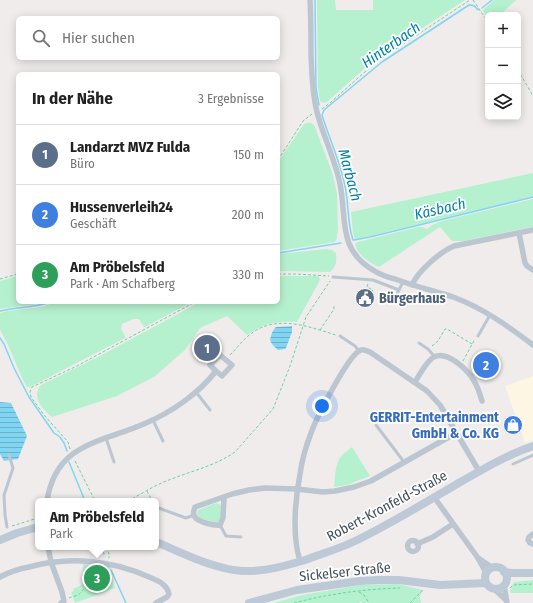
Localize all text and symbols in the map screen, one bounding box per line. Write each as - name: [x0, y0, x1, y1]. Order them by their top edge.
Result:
- map controls: [485, 12, 521, 120]
- button: +: [485, 12, 521, 48]
- search box: [16, 16, 280, 60]
- water label: Hinterbach: [358, 18, 424, 72]
- icon: search: [30, 27, 52, 49]
- text: Hier suchen: [62, 29, 135, 47]
- button: −: [485, 48, 521, 84]
- button: layers: [485, 84, 521, 120]
- text: In der Nähe: [32, 88, 113, 109]
- text: 3 Ergebnisse: [198, 91, 264, 106]
- text: Landarzt MVZ Fulda: [70, 138, 190, 156]
- text: 1: [42, 147, 48, 162]
- text: 150 m: [233, 147, 264, 162]
- water label: Marbach: [334, 147, 366, 203]
- text: Büro: [70, 156, 95, 171]
- water label: Käsbach: [413, 194, 467, 224]
- text: Hussenverleih24: [70, 198, 173, 216]
- text: 2: [42, 207, 48, 222]
- text: 200 m: [232, 207, 264, 222]
- text: Geschäft: [70, 216, 116, 231]
- text: Am Pröbelsfeld: [70, 258, 165, 276]
- text: 3: [42, 267, 48, 282]
- text: 330 m: [232, 267, 264, 282]
- text: Park · Am Schafberg: [70, 276, 175, 291]
- public building icon: Bürgerhaus: [354, 287, 376, 309]
- place label: Bürgerhaus: [379, 290, 446, 307]
- pin: 1: [194, 333, 220, 363]
- pin: 2: [473, 350, 499, 380]
- your location: [312, 396, 332, 416]
- place label: GERRIT-Entertainment GmbH & Co. KG: [370, 409, 500, 442]
- shop icon: GERRIT-Entertainment GmbH & Co. KG: [502, 414, 524, 436]
- street label: Robert-Kronfeld-Straße: [324, 467, 450, 545]
- popup: [35, 498, 159, 550]
- text: Am Pröbelsfeld: [50, 508, 144, 526]
- text: Park: [50, 526, 73, 541]
- street label: Sickelser Straße: [298, 559, 392, 585]
- pin: 3: [84, 563, 110, 593]

